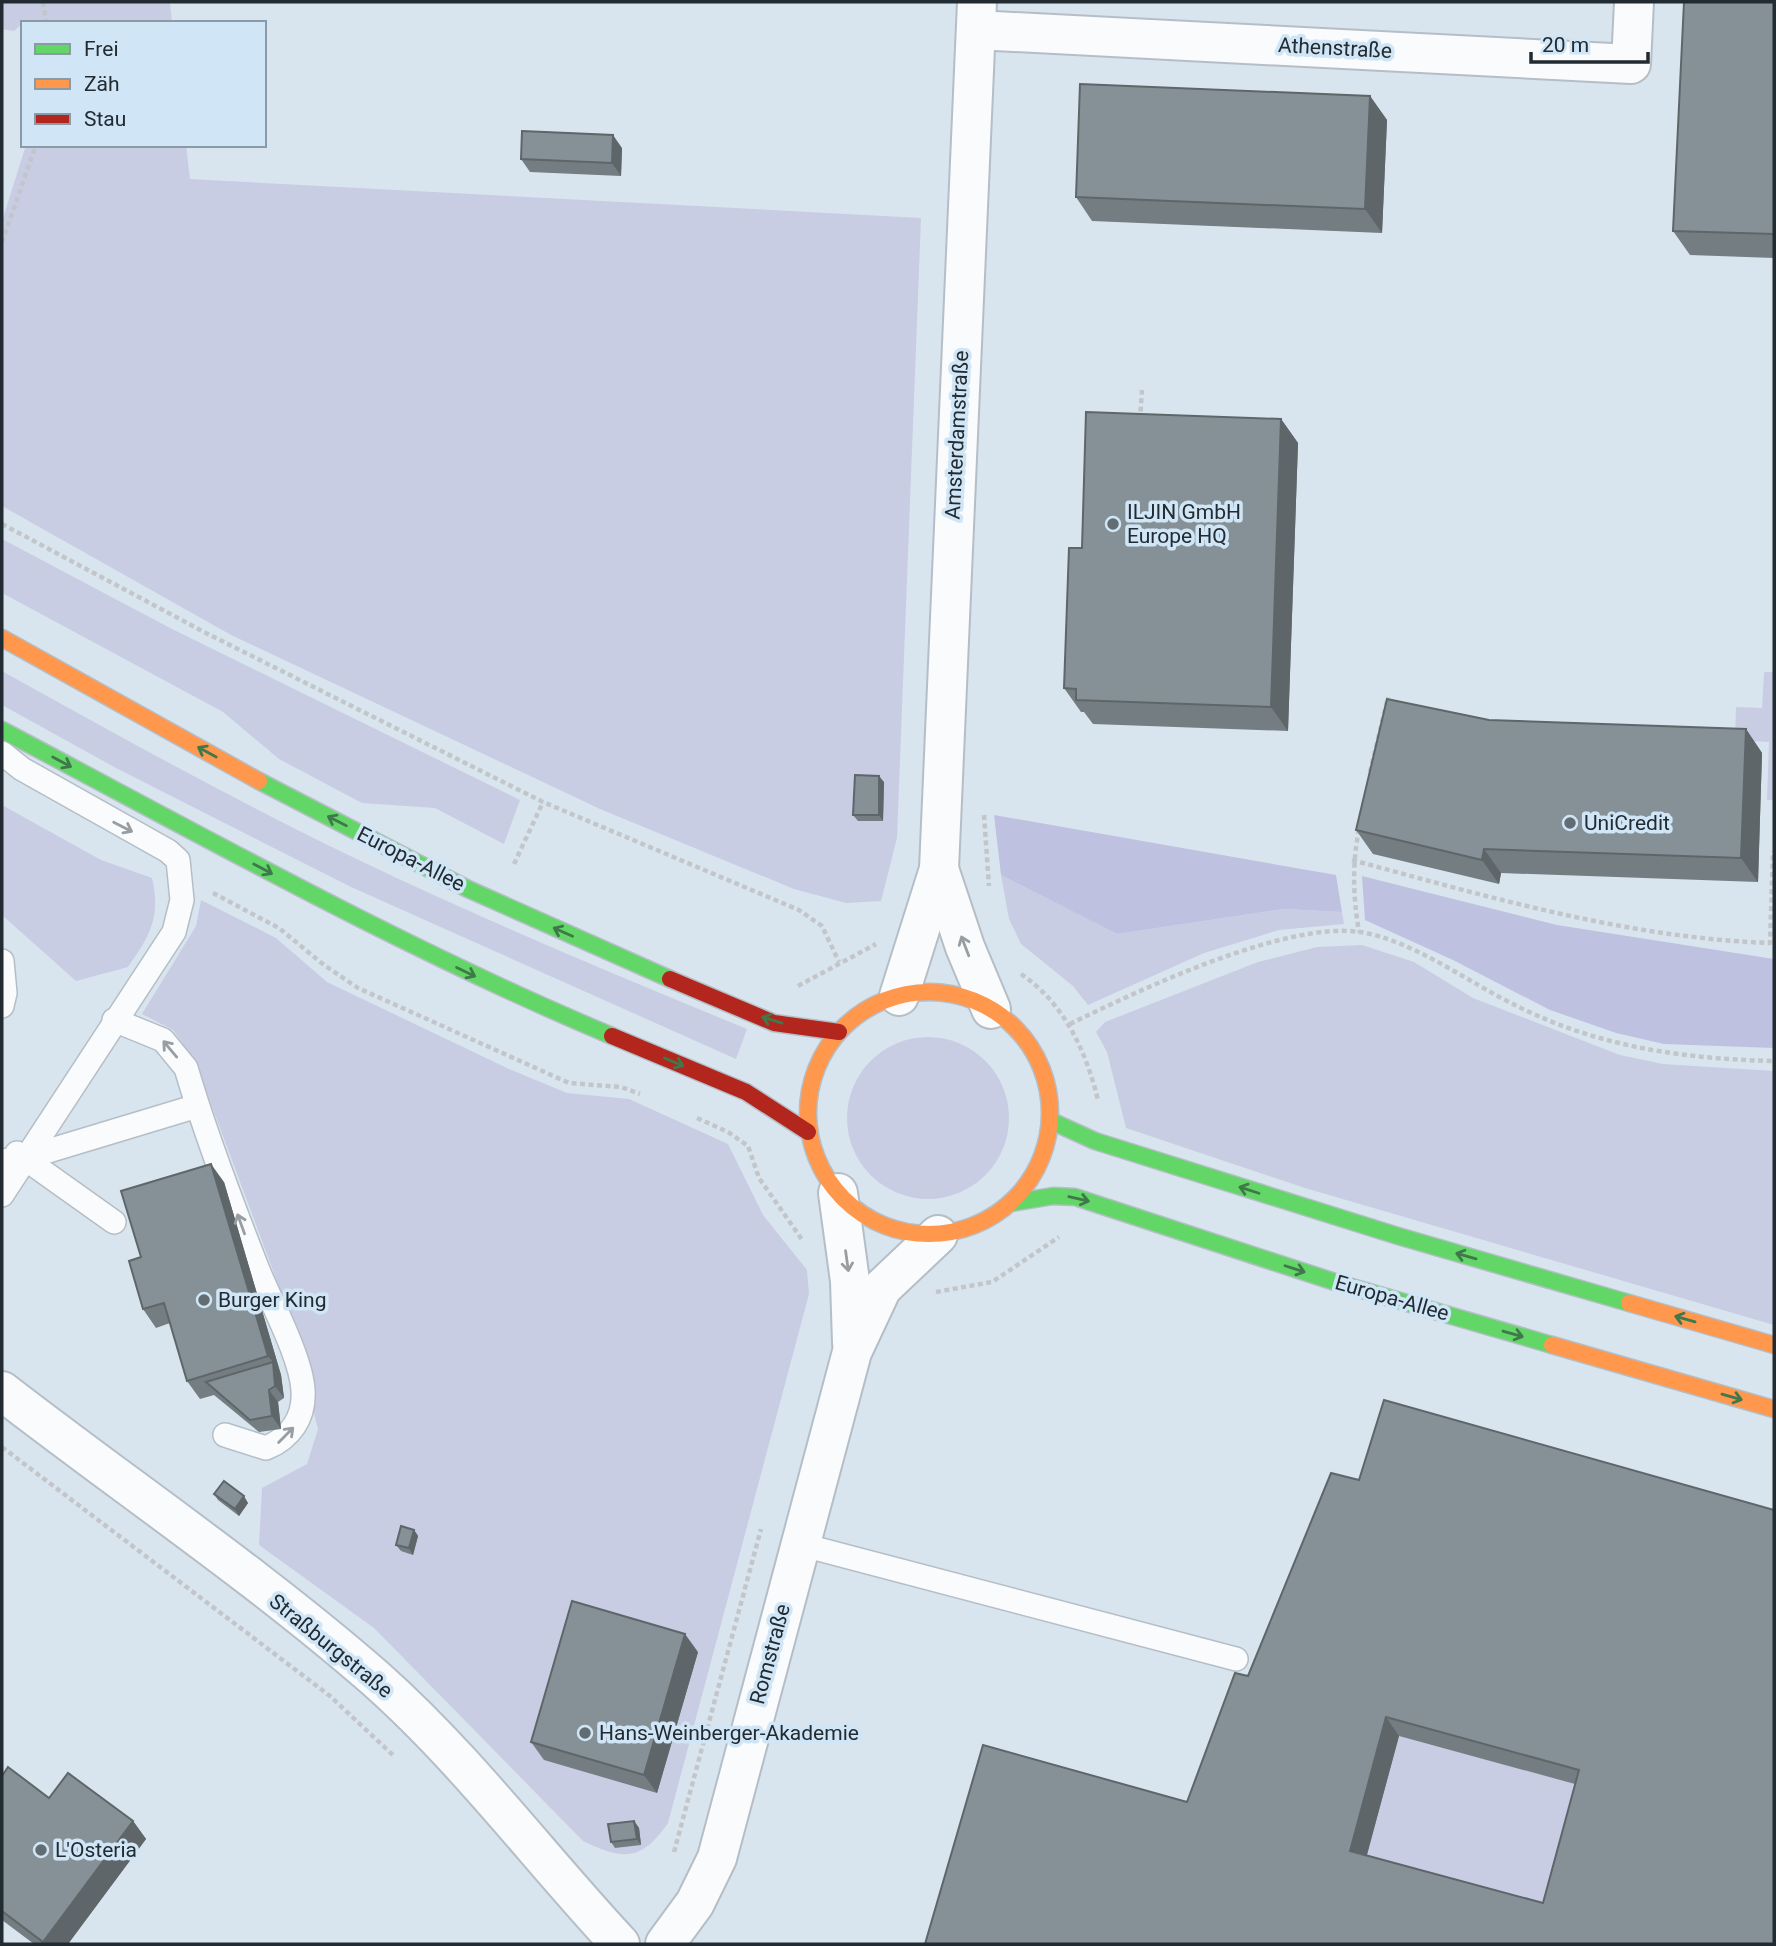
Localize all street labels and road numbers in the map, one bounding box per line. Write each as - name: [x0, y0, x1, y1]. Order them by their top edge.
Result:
- street label: Athenstraße: [1277, 33, 1393, 63]
- street label: Amsterdamstraße: [941, 350, 973, 520]
- street label: Europa-Allee: [353, 822, 469, 896]
- street label: Europa-Allee: [1332, 1270, 1452, 1326]
- street label: Straßburgstraße: [265, 1589, 397, 1703]
- street label: Romstraße: [745, 1601, 795, 1707]

